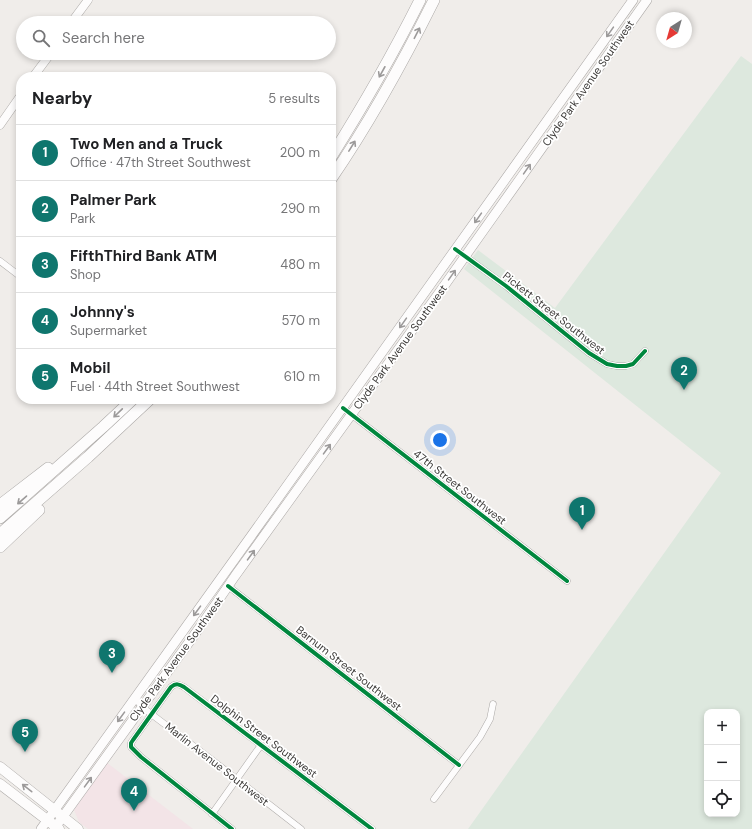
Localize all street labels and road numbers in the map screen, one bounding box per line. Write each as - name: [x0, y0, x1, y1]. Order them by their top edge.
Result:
- street label: Clyde Park Avenue Southwest: [539, 17, 637, 149]
- street label: Pickett Street Southwest: [500, 269, 608, 357]
- street label: Clyde Park Avenue Southwest: [350, 282, 450, 412]
- street label: 47th Street Southwest: [411, 446, 509, 528]
- street label: Clyde Park Avenue Southwest: [126, 594, 226, 724]
- street label: Barnum Street Southwest: [293, 622, 405, 714]
- street label: Dolphin Street Southwest: [208, 691, 320, 781]
- street label: Marlin Avenue Southwest: [162, 719, 272, 809]

